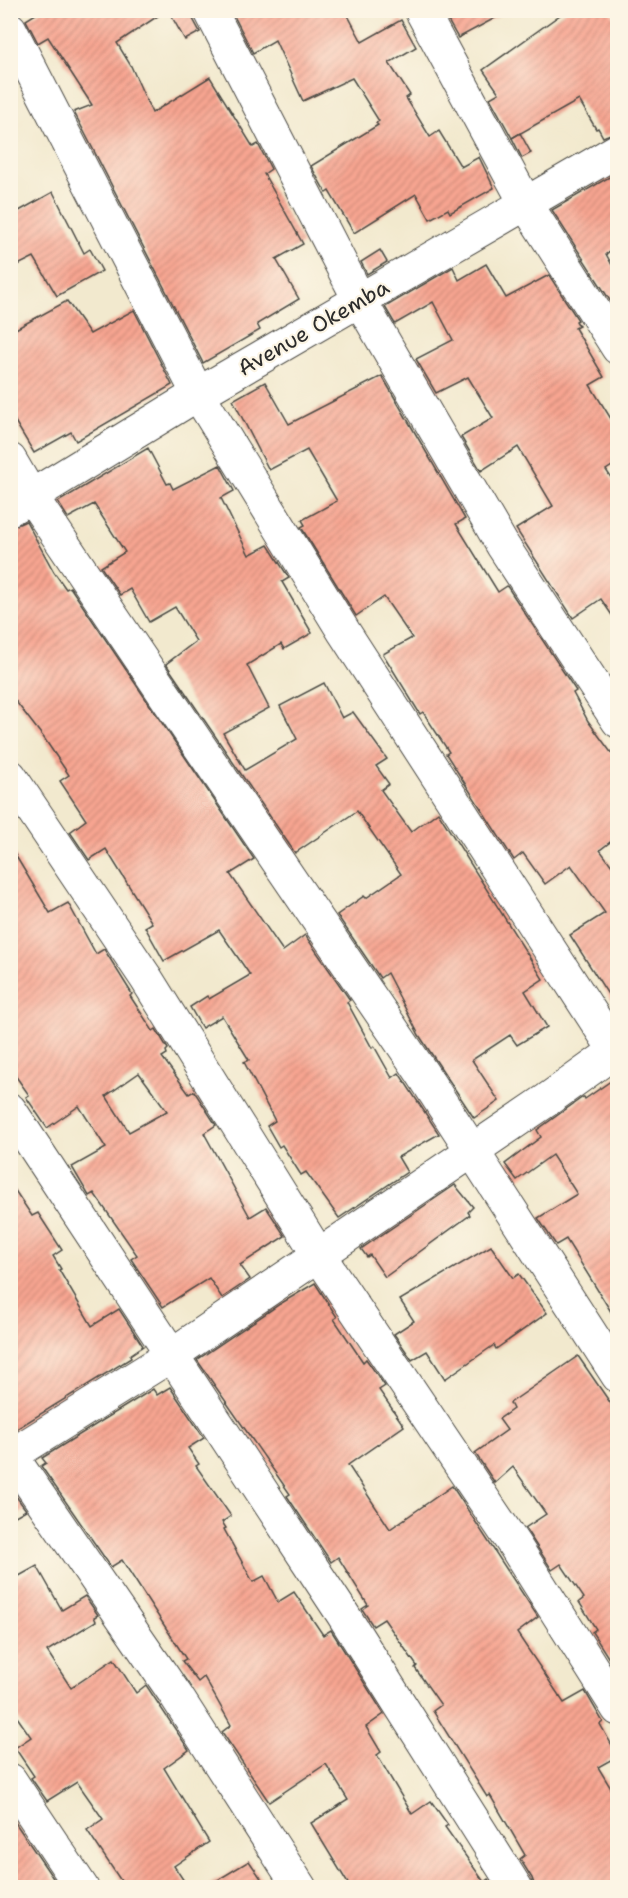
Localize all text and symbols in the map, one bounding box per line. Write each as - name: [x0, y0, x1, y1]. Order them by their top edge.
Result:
- street label: Avenue Okemba: [232, 272, 395, 383]

